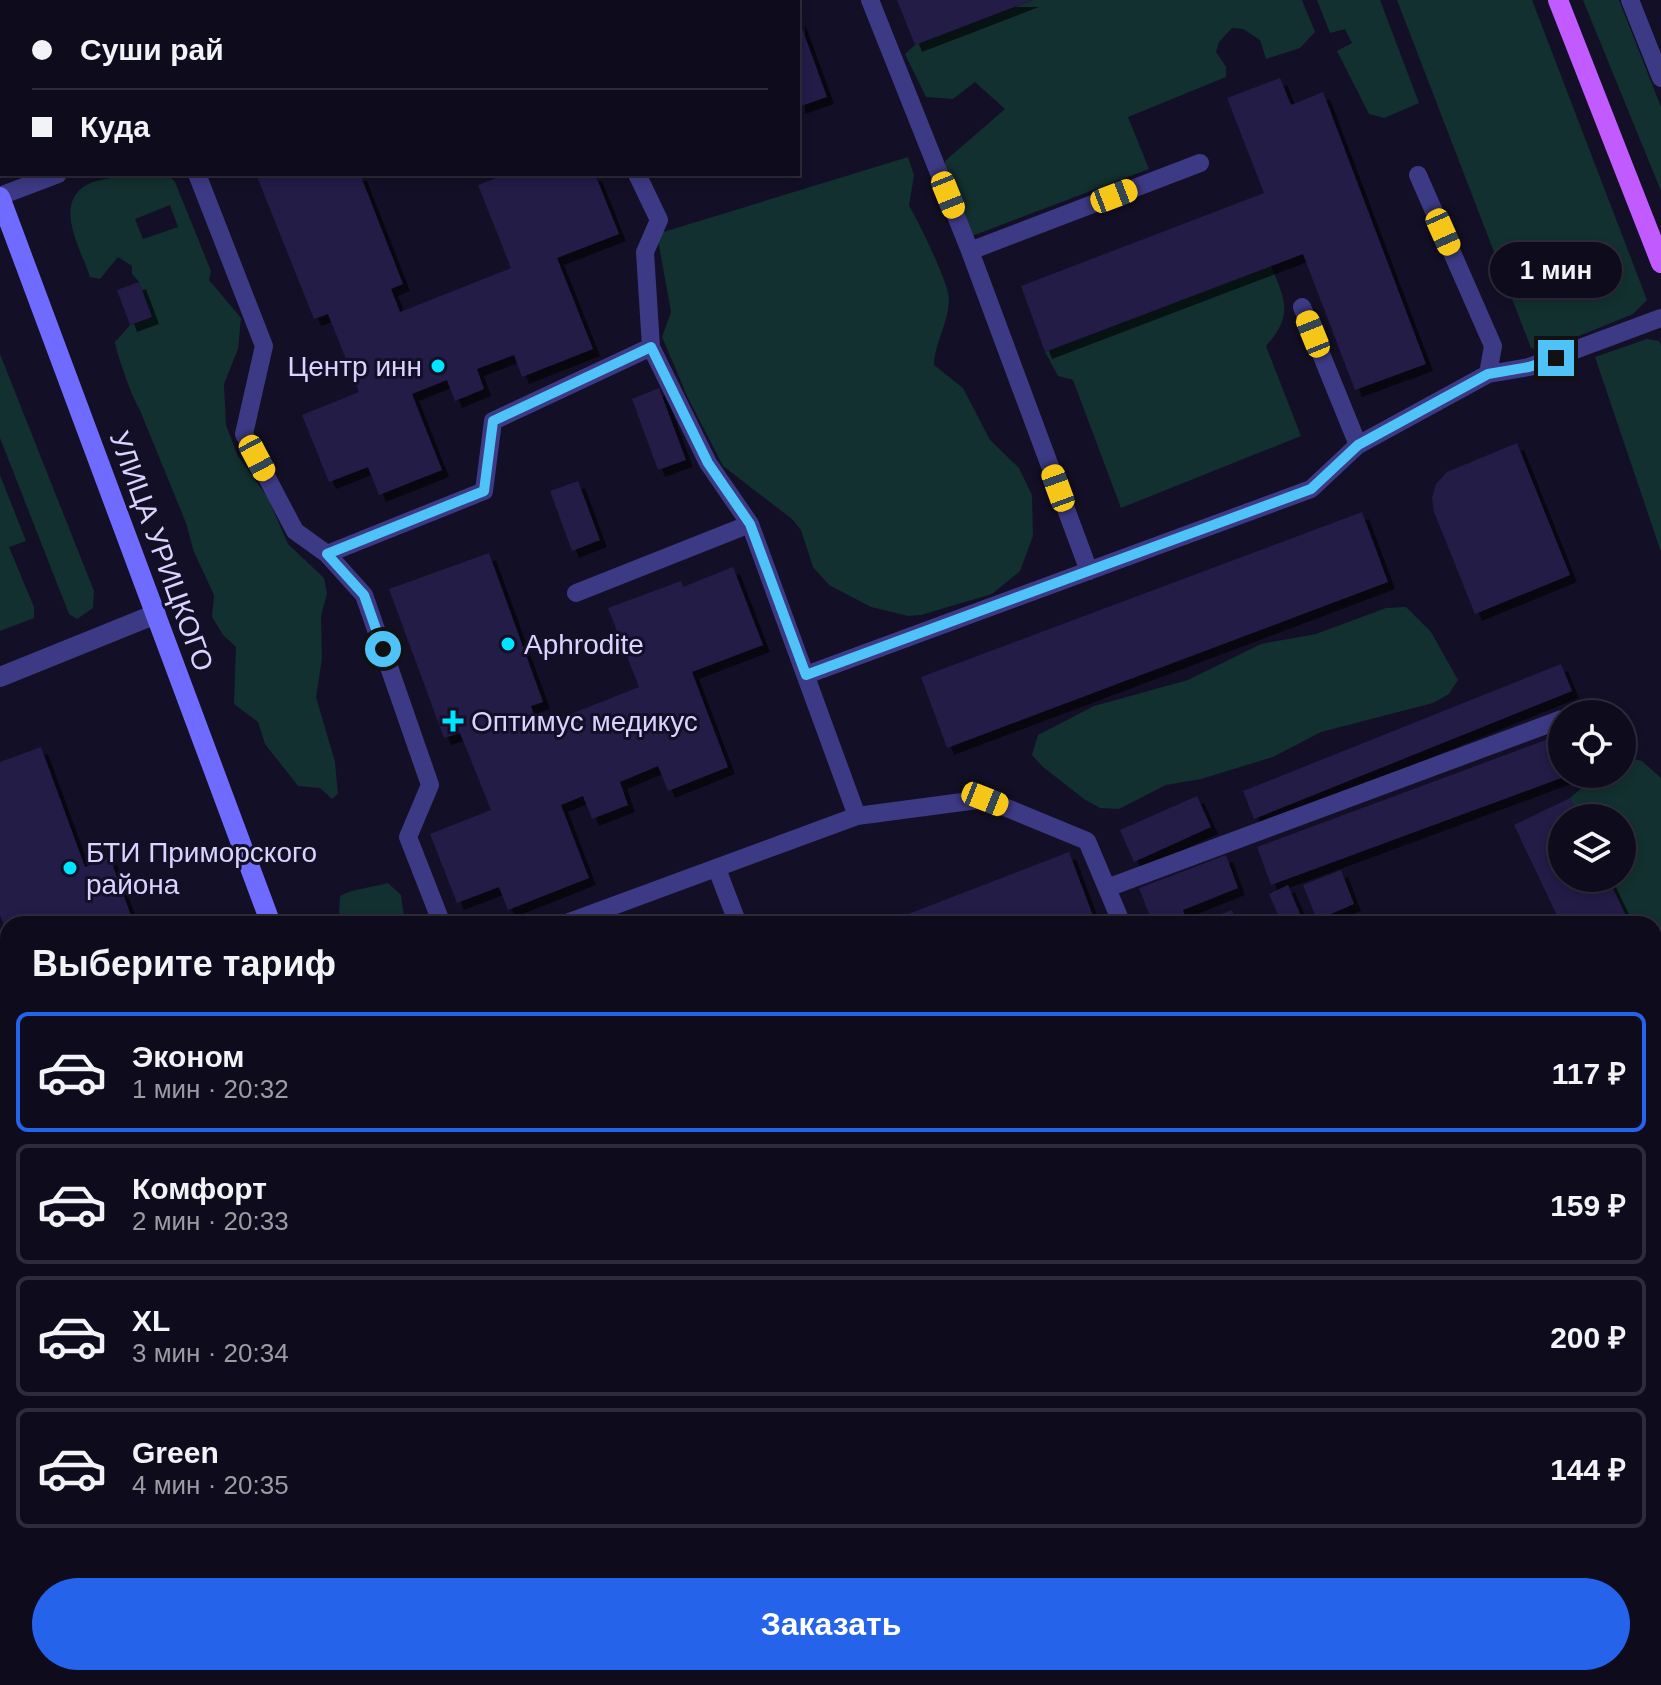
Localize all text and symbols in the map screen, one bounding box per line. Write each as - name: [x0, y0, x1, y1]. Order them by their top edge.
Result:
- text: Суши рай: [80, 33, 224, 66]
- text: Куда: [80, 110, 150, 143]
- car: [928, 168, 968, 222]
- car: [1087, 176, 1141, 216]
- car: [1422, 205, 1464, 259]
- callout: 1 мин: [1490, 242, 1622, 298]
- text: 1 мин: [1520, 255, 1592, 285]
- car: [1293, 307, 1333, 361]
- route end: [1538, 340, 1574, 376]
- place label: Центр инн: [288, 351, 422, 382]
- marker: Центр инн: [429, 357, 447, 375]
- street label: УЛИЦА УРИЦКОГО: [104, 427, 219, 675]
- car: [235, 431, 279, 485]
- car: [1039, 461, 1077, 515]
- place label: Aphrodite: [524, 629, 644, 660]
- route start: [365, 631, 401, 667]
- marker: Aphrodite: [499, 635, 517, 653]
- map controls: [1548, 700, 1636, 892]
- button: locate: [1548, 700, 1636, 788]
- place label: Оптимус медикус: [471, 706, 698, 737]
- marker: Оптимус медикус: [442, 710, 464, 732]
- car: [958, 779, 1012, 819]
- button: layers: [1548, 804, 1636, 892]
- place label: БТИ Приморского района: [86, 837, 317, 900]
- marker: БТИ Приморского района: [61, 859, 79, 877]
- text: Выберите тариф: [32, 943, 336, 984]
- icon: car: [36, 1036, 108, 1108]
- text: Эконом: [132, 1040, 245, 1073]
- text: 117 ₽: [1552, 1057, 1626, 1090]
- text: 1 мин · 20:32: [132, 1074, 289, 1104]
- icon: car: [36, 1168, 108, 1240]
- text: Комфорт: [132, 1172, 267, 1205]
- text: 159 ₽: [1550, 1189, 1626, 1222]
- text: 2 мин · 20:33: [132, 1206, 289, 1236]
- icon: car: [36, 1300, 108, 1372]
- text: XL: [132, 1304, 170, 1337]
- text: 200 ₽: [1550, 1321, 1626, 1354]
- text: 3 мин · 20:34: [132, 1338, 289, 1368]
- icon: car: [36, 1432, 108, 1504]
- text: Green: [132, 1436, 219, 1469]
- text: 144 ₽: [1550, 1453, 1626, 1486]
- text: 4 мин · 20:35: [132, 1470, 289, 1500]
- button: Заказать: [32, 1578, 1630, 1670]

